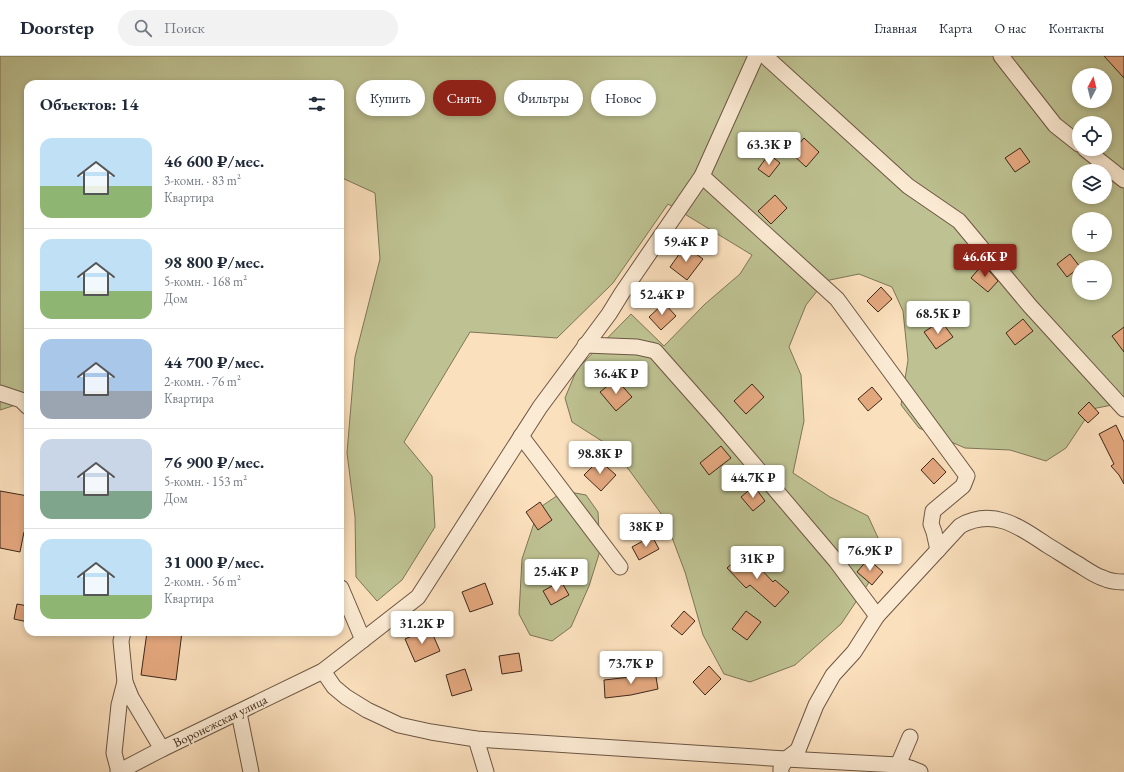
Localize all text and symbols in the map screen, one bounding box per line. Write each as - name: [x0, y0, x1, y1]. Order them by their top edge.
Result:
- search box: [118, 10, 398, 46]
- text: Doorstep: [20, 15, 94, 40]
- icon: search: [132, 17, 154, 39]
- text: Поиск: [164, 18, 205, 37]
- text: Главная: [874, 19, 917, 37]
- text: Карта: [939, 19, 972, 37]
- text: О нас: [994, 19, 1026, 37]
- text: Контакты: [1048, 19, 1104, 37]
- north arrow: [1072, 68, 1112, 108]
- map controls: [1072, 68, 1112, 300]
- chip: Купить: [356, 80, 425, 116]
- chip: Снять: [433, 80, 496, 116]
- chip: Фильтры: [504, 80, 583, 116]
- chip: Новое: [591, 80, 656, 116]
- text: Объектов: 14: [40, 93, 139, 115]
- icon: filters: [306, 93, 328, 115]
- button: locate: [1072, 116, 1112, 156]
- pin: 63.3K ₽: [732, 132, 806, 166]
- text: 63.3K ₽: [747, 136, 791, 153]
- text: 46 600 ₽/мес.: [164, 150, 264, 172]
- icon: home: [72, 154, 120, 202]
- button: layers: [1072, 164, 1112, 204]
- text: 3-комн. · 83 m²: [164, 172, 241, 189]
- text: Квартира: [164, 189, 214, 206]
- button: +: [1072, 212, 1112, 252]
- pin: 59.4K ₽: [649, 229, 723, 263]
- text: 59.4K ₽: [664, 233, 708, 250]
- pin: 46.6K ₽: [948, 244, 1022, 278]
- text: 46.6K ₽: [963, 248, 1007, 265]
- text: 98 800 ₽/мес.: [164, 251, 264, 273]
- icon: home: [72, 255, 120, 303]
- button: −: [1072, 260, 1112, 300]
- text: 5-комн. · 168 m²: [164, 273, 247, 290]
- pin: 52.4K ₽: [625, 282, 699, 316]
- text: 52.4K ₽: [640, 286, 684, 303]
- text: Дом: [164, 290, 188, 307]
- pin: 68.5K ₽: [901, 301, 975, 335]
- text: 68.5K ₽: [916, 305, 960, 322]
- text: 44 700 ₽/мес.: [164, 351, 264, 373]
- icon: home: [72, 355, 120, 403]
- pin: 36.4K ₽: [579, 361, 653, 395]
- text: 36.4K ₽: [594, 365, 638, 382]
- text: 2-комн. · 76 m²: [164, 373, 241, 390]
- text: Квартира: [164, 390, 214, 407]
- pin: 98.8K ₽: [563, 441, 637, 475]
- text: 98.8K ₽: [578, 445, 622, 462]
- text: 76 900 ₽/мес.: [164, 451, 264, 473]
- icon: home: [72, 455, 120, 503]
- pin: 44.7K ₽: [716, 465, 790, 499]
- text: 44.7K ₽: [731, 469, 775, 486]
- text: 5-комн. · 153 m²: [164, 473, 247, 490]
- text: Дом: [164, 490, 188, 507]
- pin: 38K ₽: [618, 514, 674, 548]
- text: 38K ₽: [629, 518, 663, 535]
- pin: 76.9K ₽: [833, 538, 907, 572]
- text: 76.9K ₽: [848, 542, 892, 559]
- pin: 31K ₽: [729, 546, 785, 580]
- text: 31K ₽: [740, 550, 774, 567]
- text: 31 000 ₽/мес.: [164, 551, 264, 573]
- icon: home: [72, 555, 120, 603]
- pin: 25.4K ₽: [519, 559, 593, 593]
- text: 25.4K ₽: [534, 563, 578, 580]
- text: 2-комн. · 56 m²: [164, 573, 241, 590]
- text: Квартира: [164, 590, 214, 607]
- pin: 31.2K ₽: [385, 611, 459, 645]
- text: 31.2K ₽: [400, 615, 444, 632]
- pin: 73.7K ₽: [594, 651, 668, 685]
- text: 73.7K ₽: [609, 655, 653, 672]
- street label: Воронежская улица: [170, 690, 271, 751]

